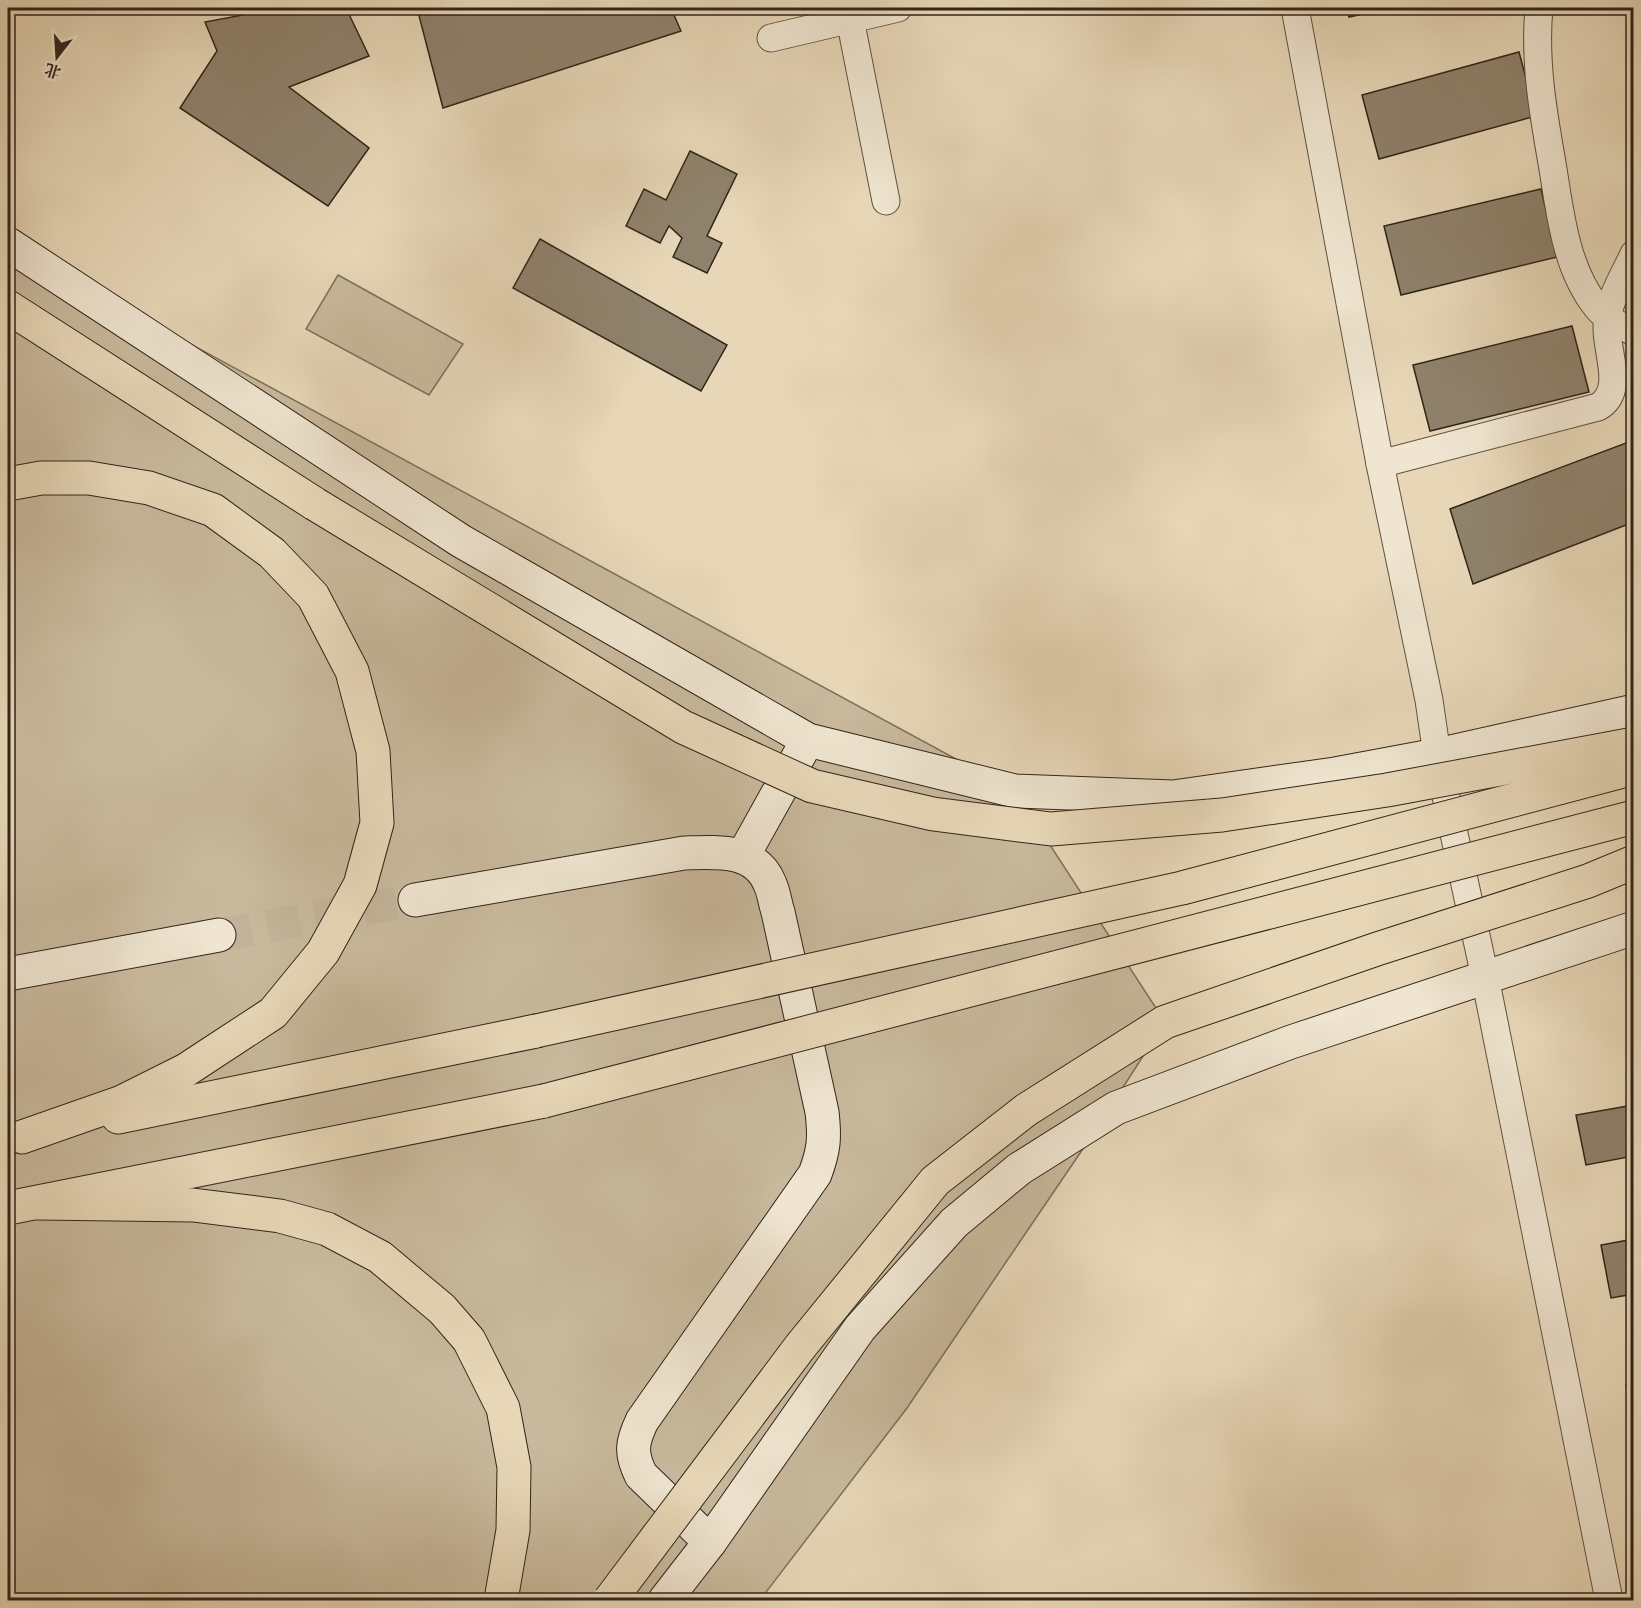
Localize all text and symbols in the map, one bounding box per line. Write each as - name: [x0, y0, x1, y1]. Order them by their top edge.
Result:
- north arrow: [27, 27, 87, 87]
- text: 北: [42, 58, 63, 82]

